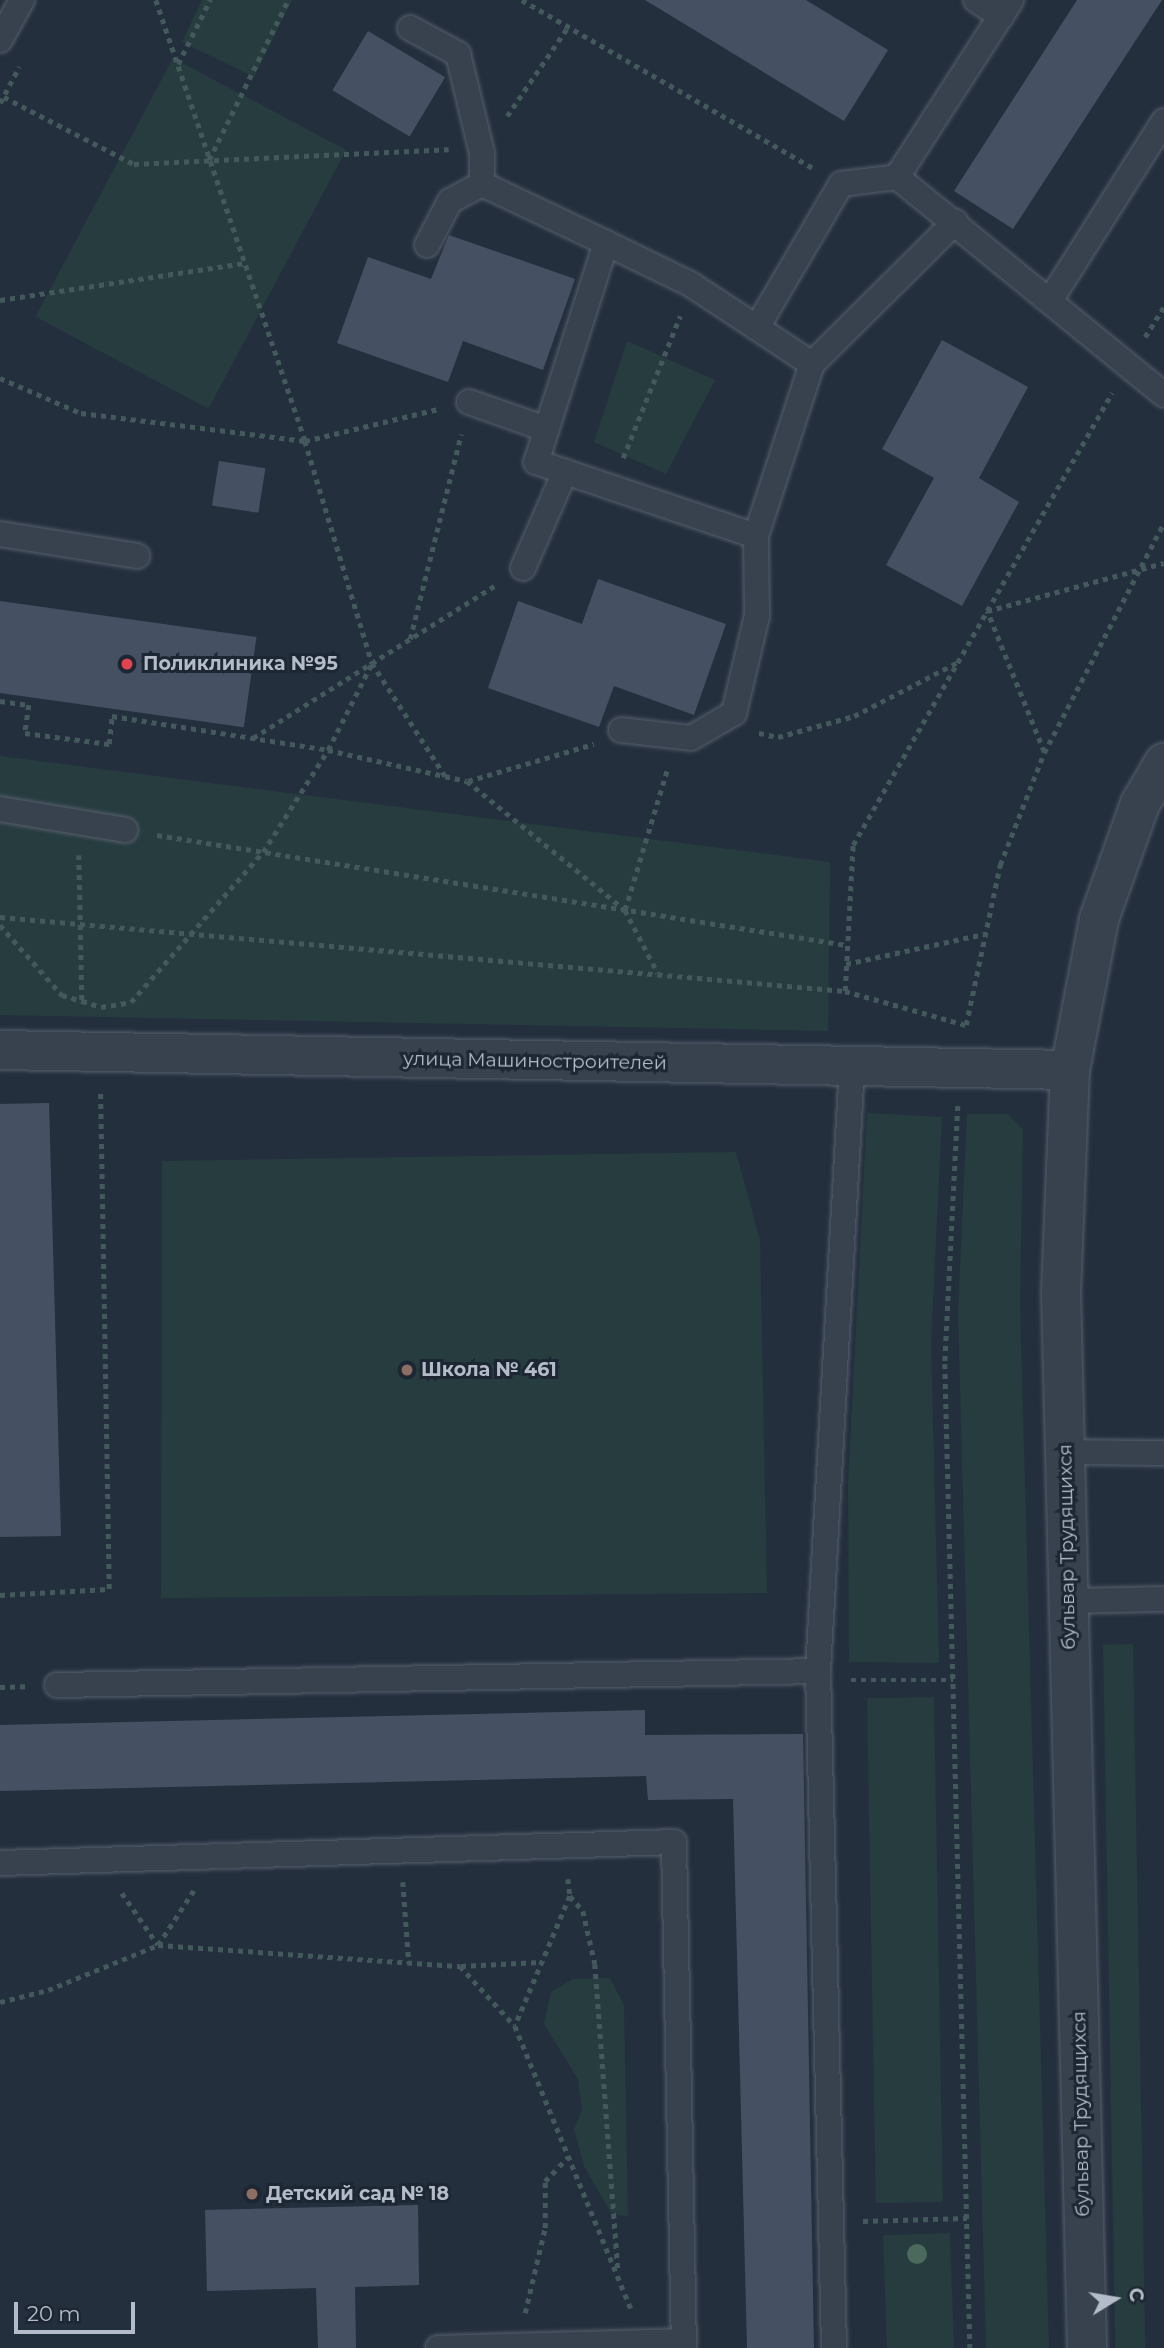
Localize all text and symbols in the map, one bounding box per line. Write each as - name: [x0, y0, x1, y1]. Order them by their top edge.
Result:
- place label: Поликлиника №95: [143, 653, 338, 675]
- marker: Поликлиника №95: [117, 654, 137, 674]
- street label: улица Машиностроителей: [403, 1047, 667, 1075]
- place label: Школа № 461: [421, 1359, 557, 1381]
- marker: Школа № 461: [399, 1362, 415, 1378]
- street label: бульвар Трудящихся: [1054, 1444, 1080, 1650]
- street label: бульвар Трудящихся: [1068, 2011, 1094, 2217]
- place label: Детский сад № 18: [266, 2183, 449, 2205]
- marker: Детский сад № 18: [244, 2186, 260, 2202]
- north arrow: [1080, 2264, 1150, 2334]
- text: С: [1123, 2286, 1149, 2304]
- scale bar: [18, 2288, 138, 2332]
- text: 20 m: [27, 2301, 81, 2326]

